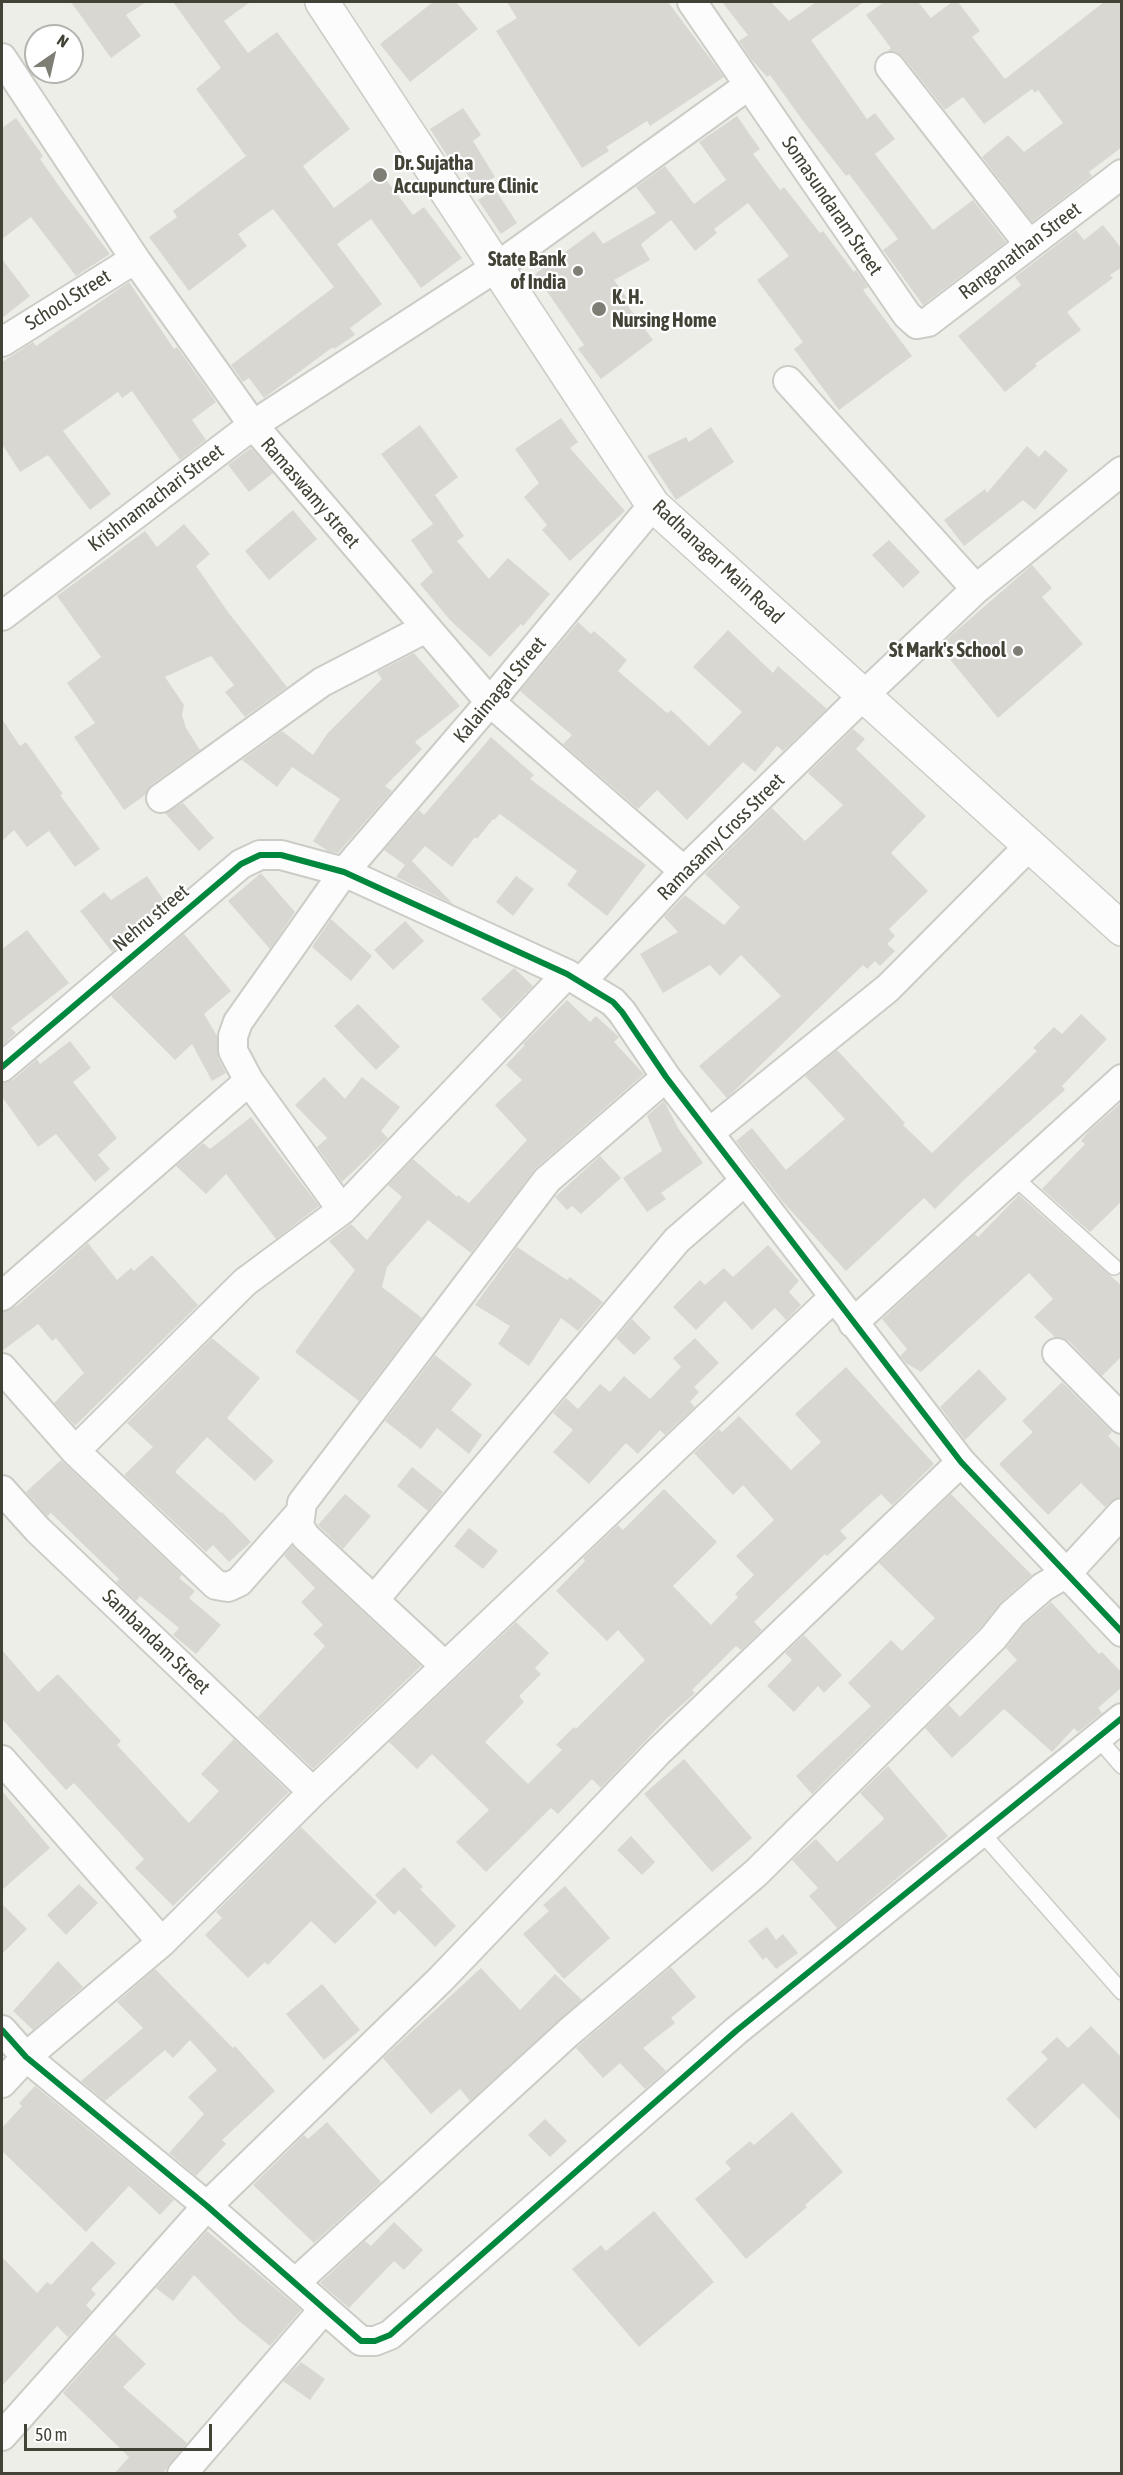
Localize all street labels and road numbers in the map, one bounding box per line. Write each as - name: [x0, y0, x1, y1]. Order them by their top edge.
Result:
- street label: Somasundaram Street: [777, 132, 887, 280]
- street label: Ranganathan Street: [954, 197, 1086, 305]
- street label: School Street: [21, 264, 115, 336]
- street label: Ramaswamy street: [255, 433, 365, 553]
- street label: Krishnamachari Street: [84, 439, 228, 557]
- street label: Radhanagar Main Road: [647, 495, 789, 629]
- street label: Kalaimagal Street: [449, 632, 551, 748]
- street label: Ramasamy Cross Street: [652, 768, 790, 906]
- street label: Nehru street: [108, 879, 194, 957]
- street label: Sambandam Street: [97, 1585, 215, 1699]

